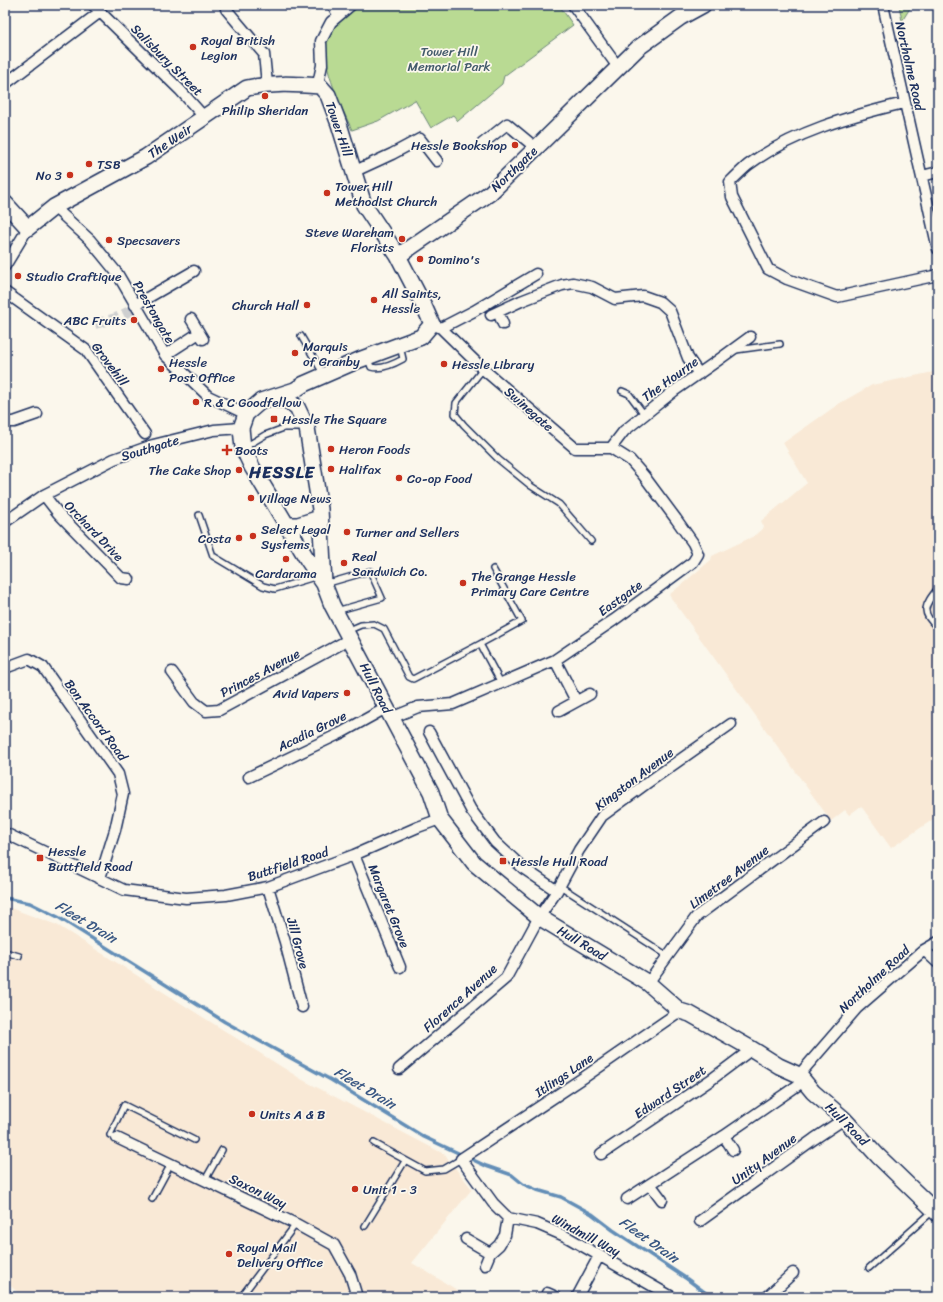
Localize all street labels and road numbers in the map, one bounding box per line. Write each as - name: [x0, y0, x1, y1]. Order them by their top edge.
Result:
- street label: Salisbury Street: [125, 18, 209, 102]
- street label: Northolme Road: [889, 19, 932, 114]
- street label: Tower Hill: [319, 98, 359, 160]
- street label: The Weir: [143, 117, 198, 164]
- street label: Northgate: [485, 140, 543, 198]
- street label: Prestongate: [127, 276, 182, 348]
- street label: Grovehill: [86, 337, 135, 391]
- street label: The Hourne: [637, 350, 704, 408]
- street label: Swinegate: [499, 381, 559, 438]
- street label: Southgate: [118, 428, 182, 468]
- street label: Orchard Drive: [59, 495, 129, 567]
- street label: Eastgate: [593, 574, 647, 622]
- street label: Princes Avenue: [216, 642, 304, 704]
- street label: Hull Road: [353, 658, 399, 719]
- street label: Bon Accord Road: [58, 674, 134, 767]
- street label: Acadia Grove: [273, 704, 351, 758]
- street label: Kingston Avenue: [589, 741, 679, 817]
- street label: Limetree Avenue: [684, 839, 774, 915]
- street label: Buttfield Road: [245, 840, 333, 888]
- street label: Margaret Grove: [362, 860, 416, 952]
- street label: Jill Grove: [280, 914, 316, 971]
- street label: Hull Road: [553, 919, 612, 968]
- street label: Northolme Road: [833, 939, 916, 1019]
- street label: Florence Avenue: [417, 958, 503, 1038]
- street label: Itlings Lane: [529, 1047, 598, 1104]
- street label: Edward Street: [629, 1059, 711, 1125]
- street label: Hull Road: [819, 1096, 875, 1152]
- street label: Unity Avenue: [726, 1127, 802, 1191]
- street label: Saxon Way: [225, 1167, 291, 1215]
- street label: Windmill Way: [547, 1207, 625, 1263]

